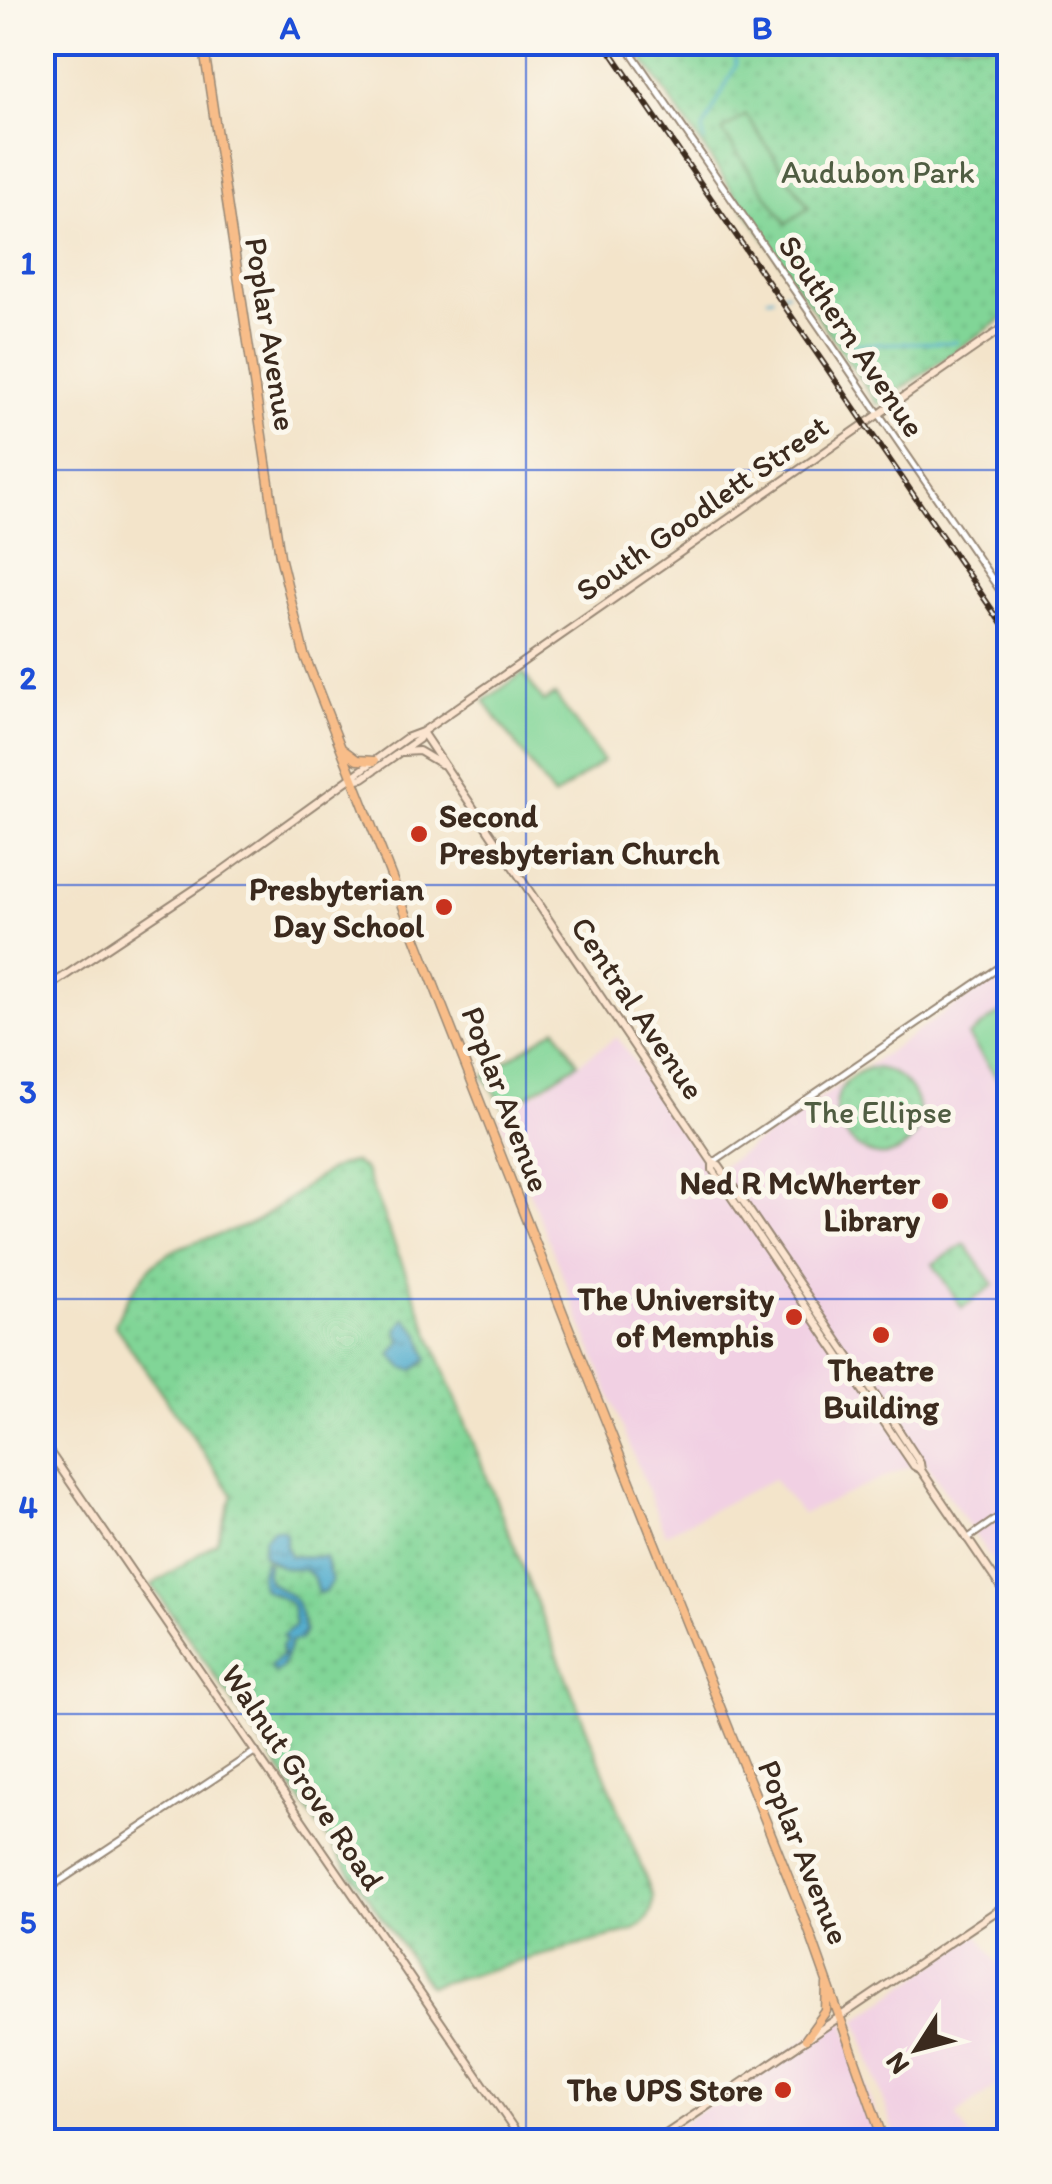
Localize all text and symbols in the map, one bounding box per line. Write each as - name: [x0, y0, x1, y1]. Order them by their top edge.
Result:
- text: A: [279, 9, 301, 47]
- text: B: [752, 9, 772, 47]
- park label: Audubon Park: [781, 153, 975, 191]
- street label: Southern Avenue: [770, 228, 934, 444]
- street label: Poplar Avenue: [237, 234, 305, 434]
- text: 1: [21, 244, 36, 282]
- street label: South Goodlett Street: [569, 407, 835, 609]
- text: 2: [20, 659, 37, 697]
- place label: Second Presbyterian Church: [439, 797, 720, 872]
- marker: Second Presbyterian Church: [408, 823, 430, 845]
- place label: Presbyterian Day School: [249, 870, 425, 945]
- marker: Presbyterian Day School: [433, 896, 455, 918]
- street label: Central Avenue: [563, 909, 713, 1107]
- street label: Poplar Avenue: [453, 1001, 559, 1197]
- text: 3: [19, 1073, 37, 1111]
- park label: The Ellipse: [804, 1093, 952, 1131]
- place label: Ned R McWherter Library: [679, 1164, 921, 1239]
- marker: Ned R McWherter Library: [929, 1190, 951, 1212]
- place label: The University of Memphis: [576, 1280, 775, 1355]
- marker: The University of Memphis: [783, 1306, 805, 1328]
- marker: Theatre Building: [870, 1324, 892, 1346]
- place label: Theatre Building: [823, 1351, 939, 1426]
- text: 4: [18, 1488, 38, 1526]
- street label: Walnut Grove Road: [213, 1657, 393, 1897]
- street label: Poplar Avenue: [750, 1754, 858, 1950]
- text: 5: [20, 1903, 37, 1941]
- north arrow: [867, 1999, 967, 2099]
- text: N: [877, 2046, 916, 2081]
- place label: The UPS Store: [566, 2071, 763, 2109]
- marker: The UPS Store: [772, 2079, 794, 2101]

